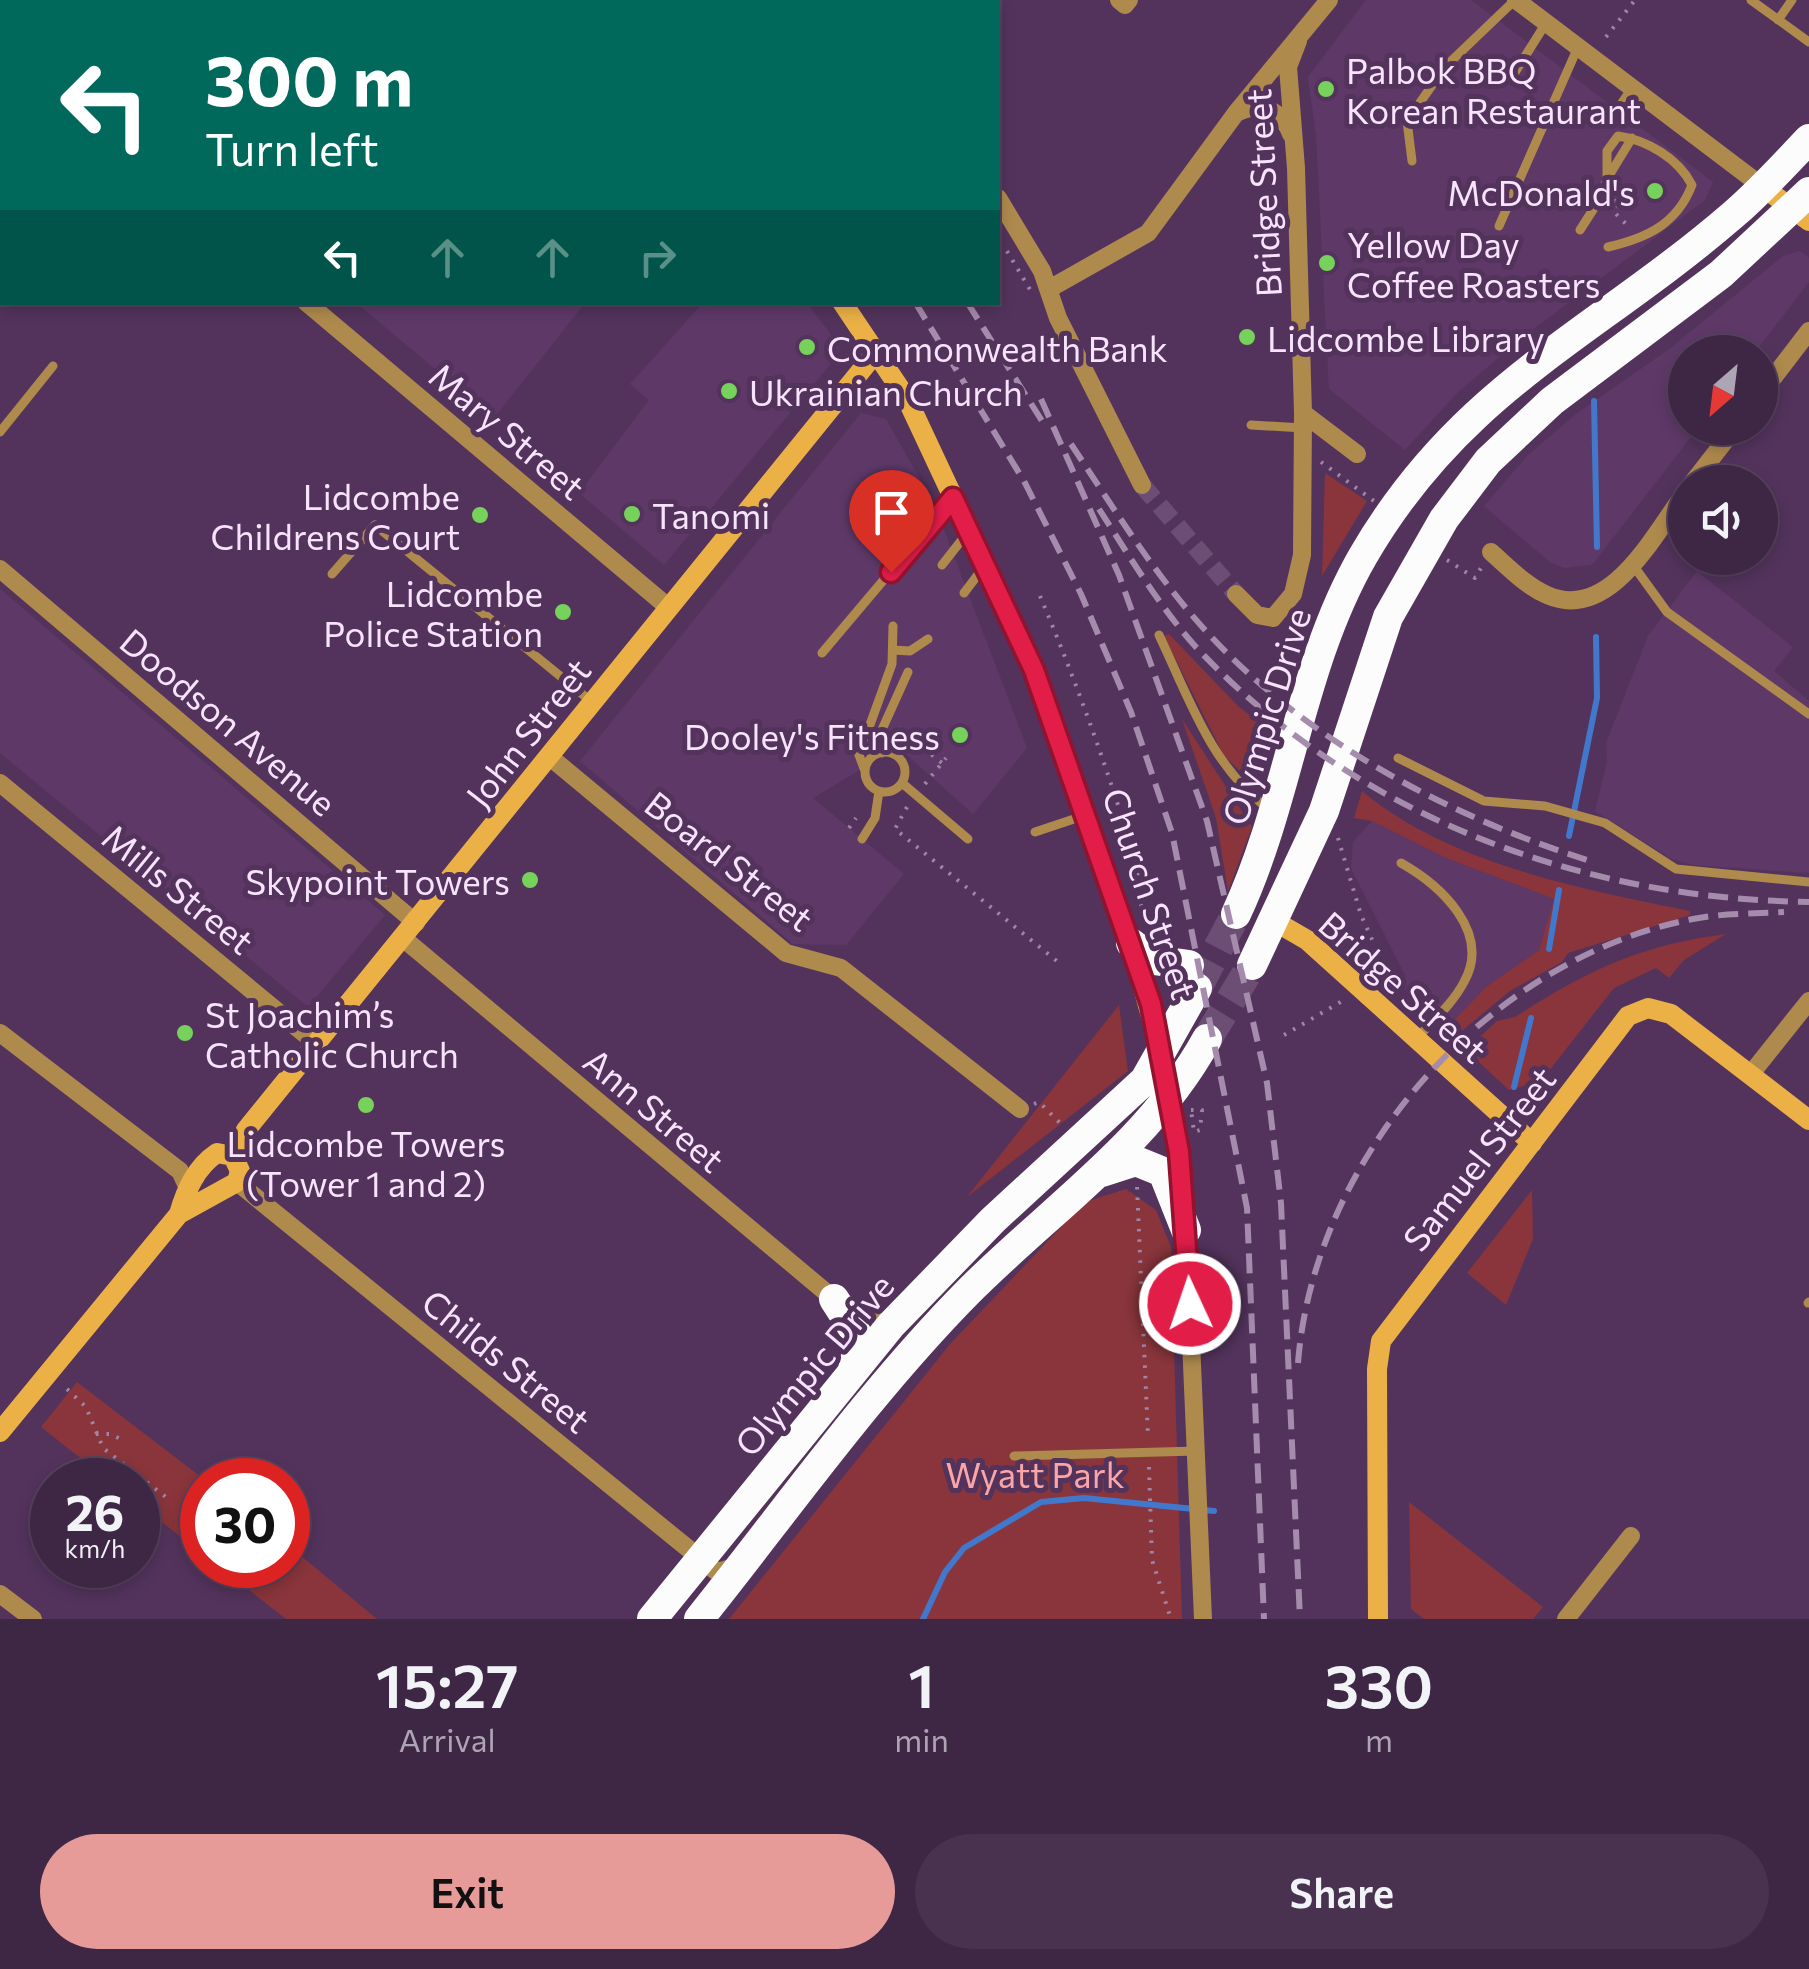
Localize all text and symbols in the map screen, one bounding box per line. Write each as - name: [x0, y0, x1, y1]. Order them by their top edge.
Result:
- text: 300 m: [205, 35, 413, 120]
- icon: left: [40, 40, 170, 170]
- place label: Palbok BBQ Korean Restaurant: [1346, 48, 1641, 131]
- marker: Palbok BBQ Korean Restaurant: [1315, 78, 1337, 100]
- street label: Bridge Street: [1235, 88, 1289, 298]
- text: Turn left: [205, 120, 379, 175]
- place label: McDonald's: [1447, 170, 1635, 213]
- marker: McDonald's: [1644, 180, 1666, 202]
- place label: Yellow Day Coffee Roasters: [1347, 222, 1600, 305]
- icon: left: [315, 230, 370, 285]
- icon: ahead: [420, 230, 475, 285]
- icon: ahead: [525, 230, 580, 285]
- icon: right: [630, 230, 685, 285]
- marker: Yellow Day Coffee Roasters: [1316, 252, 1338, 274]
- place label: Lidcombe Library: [1267, 316, 1545, 359]
- place label: Commonwealth Bank: [827, 326, 1168, 369]
- marker: Lidcombe Library: [1236, 326, 1258, 348]
- north arrow: [1668, 335, 1778, 445]
- map controls: [1668, 335, 1778, 575]
- marker: Commonwealth Bank: [796, 336, 818, 358]
- street label: Mary Street: [422, 353, 594, 507]
- place label: Ukrainian Church: [749, 370, 1023, 413]
- marker: Ukrainian Church: [718, 380, 740, 402]
- button: sound: [1668, 465, 1778, 575]
- pin: [849, 470, 934, 573]
- place label: Lidcombe Childrens Court: [211, 474, 460, 557]
- icon: arrive: [864, 485, 919, 540]
- place label: Tanomi: [652, 493, 770, 536]
- marker: Tanomi: [621, 503, 643, 525]
- marker: Lidcombe Childrens Court: [469, 504, 491, 526]
- place label: Lidcombe Police Station: [323, 571, 543, 654]
- marker: Lidcombe Police Station: [552, 601, 574, 623]
- street label: Olympic Drive: [1212, 602, 1318, 830]
- street label: Doodson Avenue: [112, 618, 346, 824]
- street label: John Street: [456, 649, 598, 815]
- place label: Dooley's Fitness: [684, 714, 940, 757]
- marker: Dooley's Fitness: [949, 724, 971, 746]
- street label: Board Street: [638, 781, 822, 939]
- street label: Church Street: [1095, 782, 1207, 1004]
- street label: Mills Street: [95, 814, 263, 962]
- place label: Skypoint Towers: [245, 859, 510, 902]
- marker: Skypoint Towers: [519, 869, 541, 891]
- street label: Bridge Street: [1311, 901, 1497, 1071]
- place label: St Joachim’s Catholic Church: [205, 992, 459, 1075]
- marker: St Joachim’s Catholic Church: [174, 1022, 196, 1044]
- street label: Ann Street: [576, 1038, 734, 1180]
- street label: Samuel Street: [1393, 1057, 1563, 1259]
- marker: Lidcombe Towers (Tower 1 and 2): [355, 1094, 377, 1116]
- place label: Lidcombe Towers (Tower 1 and 2): [226, 1121, 506, 1204]
- position arrow: [1138, 1252, 1242, 1356]
- street label: Olympic Drive: [724, 1264, 902, 1464]
- street label: Childs Street: [414, 1279, 600, 1441]
- park label: Wyatt Park: [945, 1452, 1125, 1495]
- speed limit sign: 30: [180, 1458, 310, 1588]
- text: 26: [65, 1480, 124, 1541]
- text: km/h: [65, 1533, 125, 1563]
- text: 15:27: [376, 1647, 519, 1720]
- text: 1: [908, 1647, 935, 1720]
- text: 330: [1325, 1647, 1433, 1720]
- text: Arrival: [399, 1719, 496, 1759]
- text: min: [894, 1719, 949, 1759]
- text: m: [1365, 1719, 1393, 1759]
- button: Exit: [40, 1834, 895, 1949]
- button: Share: [915, 1834, 1769, 1949]

